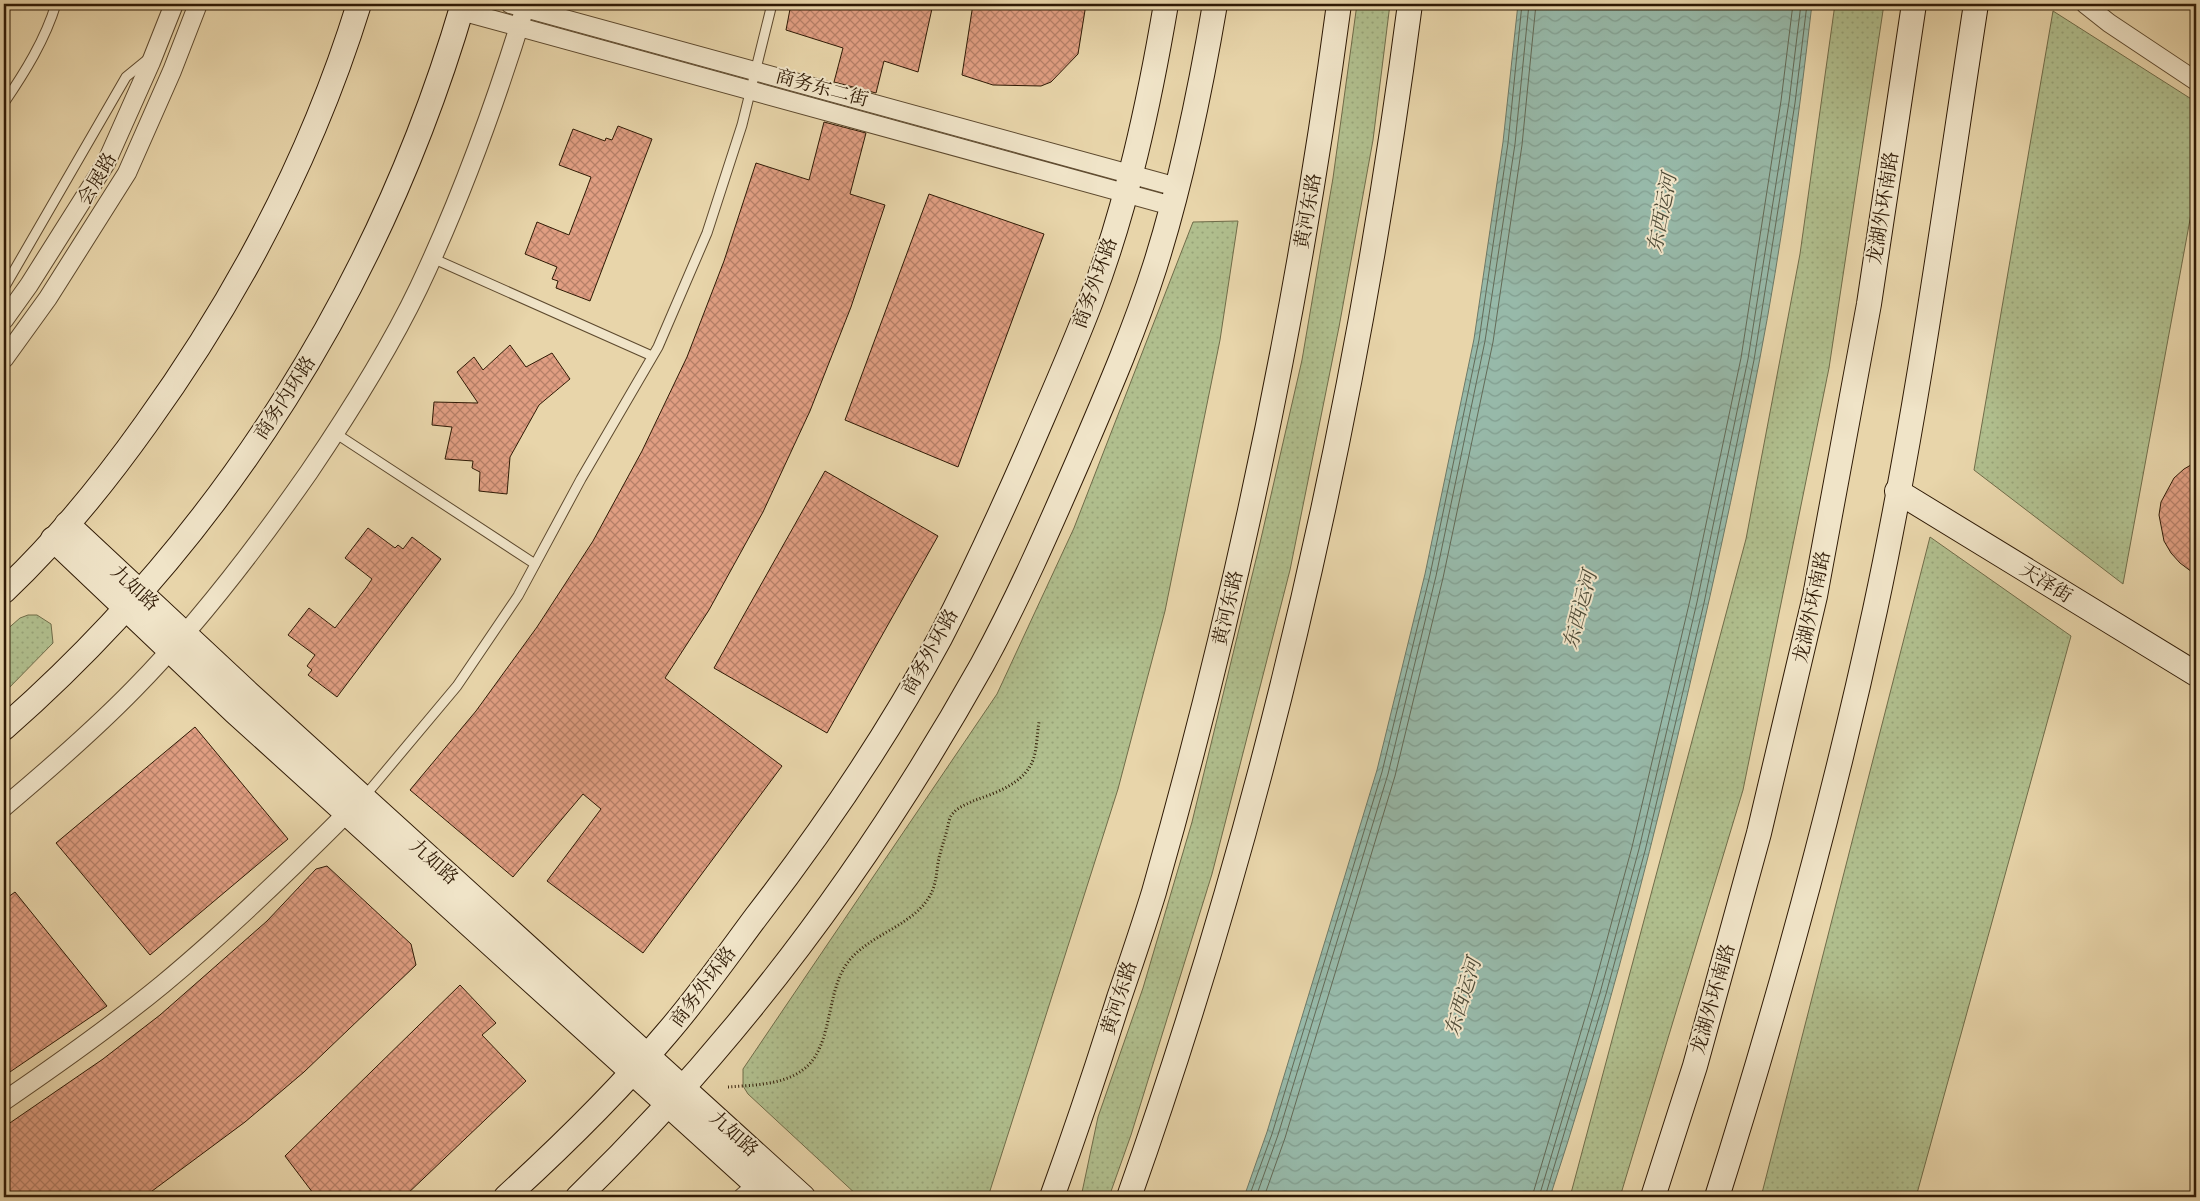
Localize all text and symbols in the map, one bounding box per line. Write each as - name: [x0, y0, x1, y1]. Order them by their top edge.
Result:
- street label: 商务东二街: [773, 64, 871, 112]
- street label: 会展路: [72, 148, 122, 210]
- street label: 龙湖外环南路: [1862, 150, 1904, 266]
- water label: 东西运河: [1642, 168, 1682, 255]
- street label: 黄河东路: [1290, 171, 1326, 251]
- street label: 商务外环路: [1067, 234, 1123, 332]
- street label: 商务内环路: [249, 352, 321, 444]
- street label: 龙湖外环南路: [1788, 549, 1836, 665]
- street label: 天泽街: [2015, 558, 2077, 608]
- street label: 九如路: [106, 560, 164, 616]
- water label: 东西运河: [1558, 565, 1603, 652]
- street label: 黄河东路: [1208, 568, 1248, 648]
- street label: 商务外环路: [896, 605, 964, 699]
- street label: 九如路: [405, 834, 463, 890]
- street label: 龙湖外环南路: [1686, 941, 1740, 1057]
- street label: 商务外环路: [665, 942, 741, 1032]
- water label: 东西运河: [1439, 952, 1488, 1039]
- street label: 黄河东路: [1096, 958, 1142, 1038]
- street label: 九如路: [705, 1106, 763, 1162]

